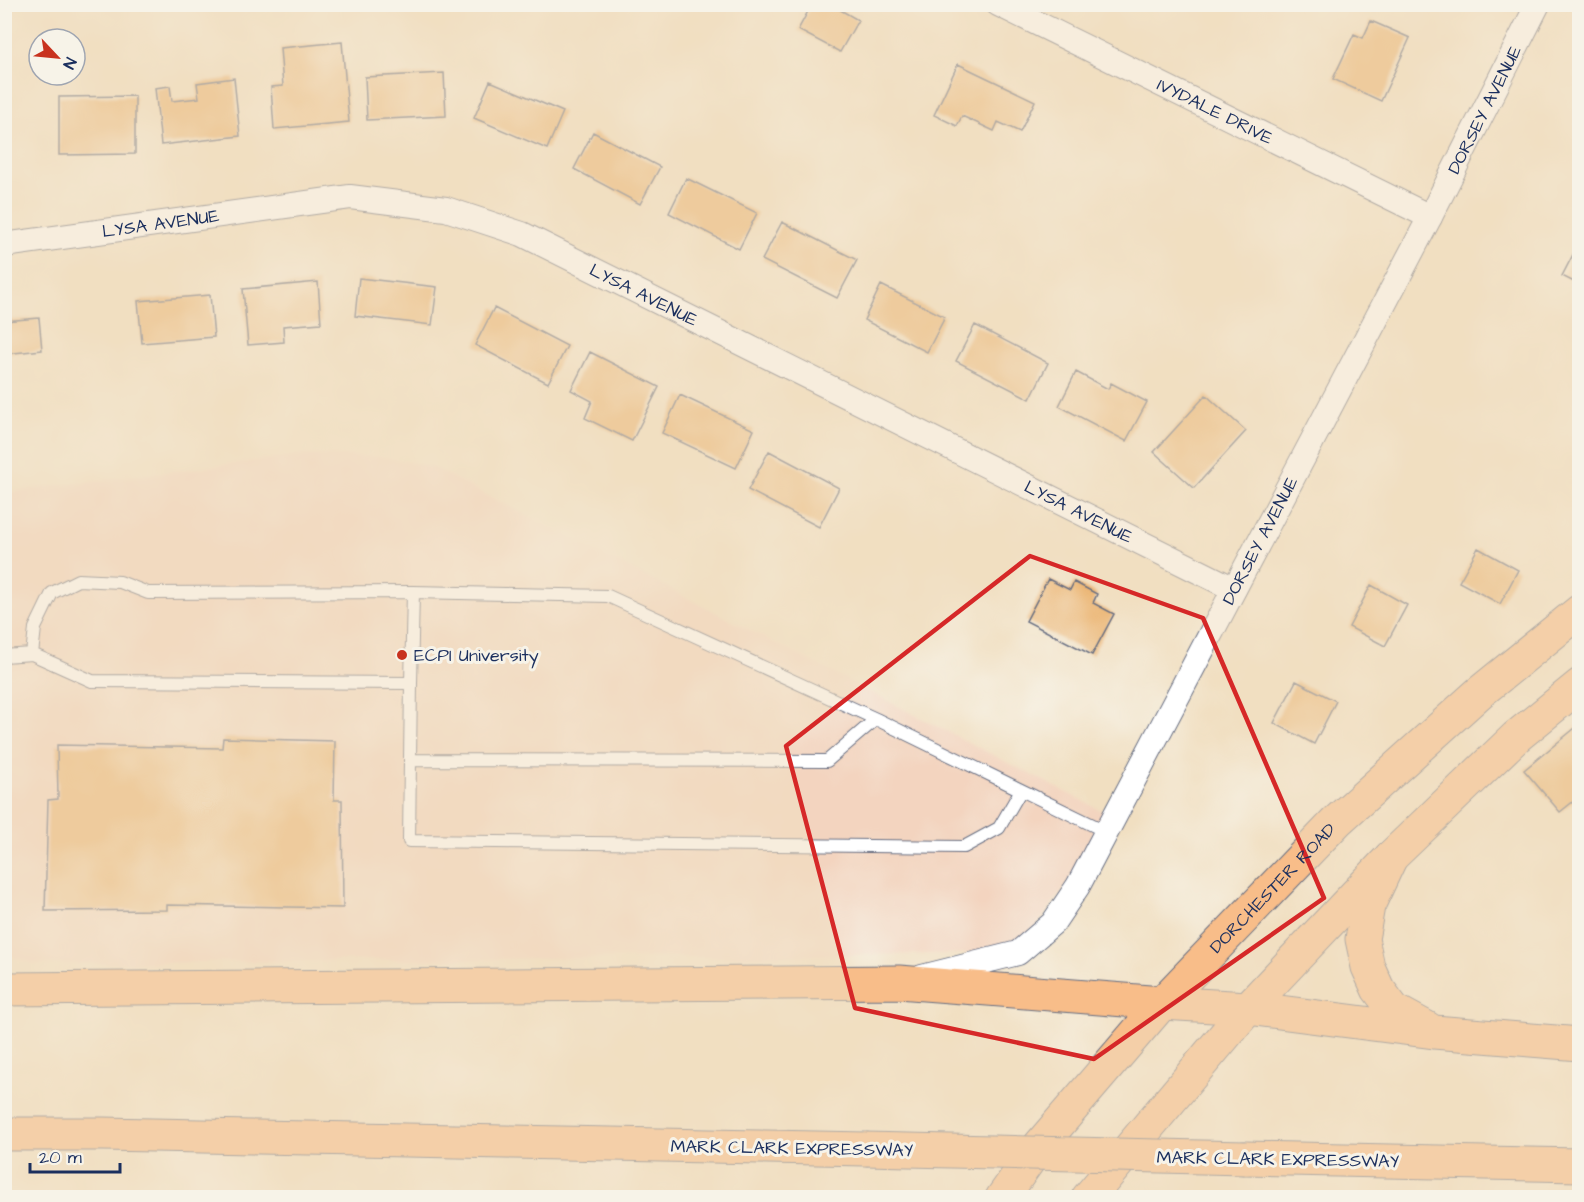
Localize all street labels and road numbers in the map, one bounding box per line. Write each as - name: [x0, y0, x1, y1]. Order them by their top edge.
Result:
- street label: DORSEY AVENUE: [1442, 41, 1528, 179]
- street label: IVYDALE DRIVE: [1153, 72, 1277, 151]
- street label: LYSA AVENUE: [100, 203, 221, 244]
- street label: LYSA AVENUE: [585, 258, 702, 333]
- street label: DORSEY AVENUE: [1216, 472, 1304, 609]
- street label: LYSA AVENUE: [1020, 474, 1137, 550]
- street label: DORCHESTER ROAD: [1204, 817, 1342, 959]
- street label: MARK CLARK EXPRESSWAY: [670, 1134, 914, 1163]
- street label: MARK CLARK EXPRESSWAY: [1156, 1145, 1400, 1174]

